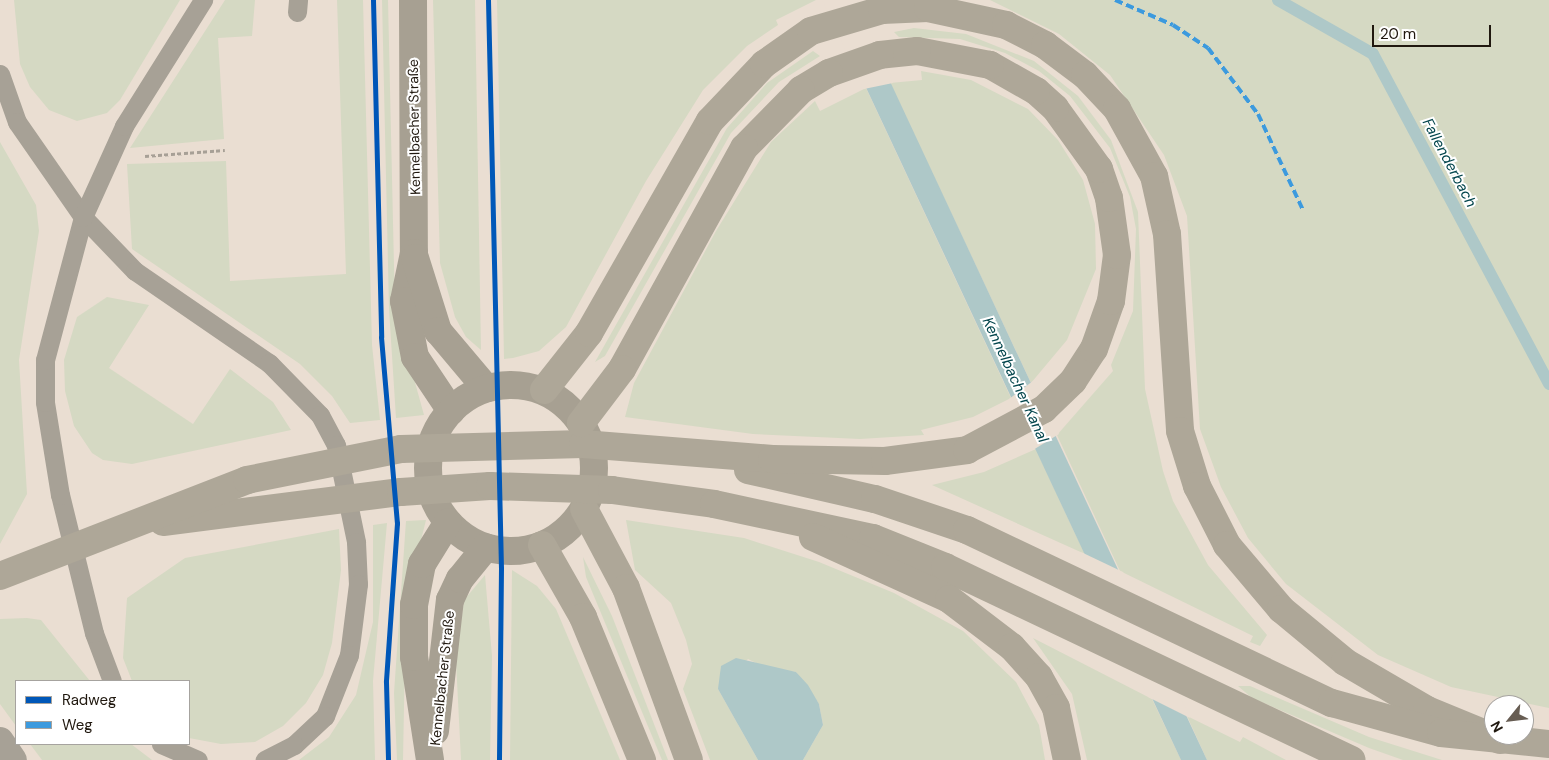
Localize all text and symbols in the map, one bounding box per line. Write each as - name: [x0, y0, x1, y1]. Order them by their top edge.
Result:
- scale bar: [1374, 15, 1493, 47]
- text: 20 m: [1380, 24, 1416, 44]
- street label: Kennelbacher Straße: [404, 59, 424, 195]
- water label: Fallenderbach: [1418, 116, 1480, 210]
- water label: Kennelbacher Kanal: [978, 315, 1052, 445]
- street label: Kennelbacher Straße: [427, 610, 457, 746]
- legend: [15, 680, 190, 745]
- text: Radweg: [62, 690, 116, 710]
- north arrow: [1484, 695, 1534, 745]
- text: Weg: [62, 715, 93, 735]
- text: N: [1486, 718, 1507, 736]

